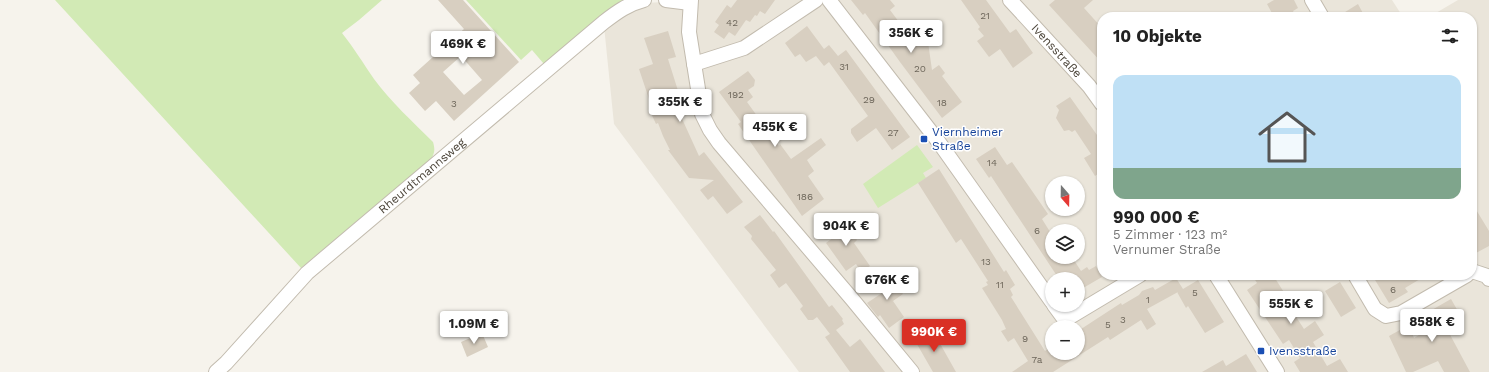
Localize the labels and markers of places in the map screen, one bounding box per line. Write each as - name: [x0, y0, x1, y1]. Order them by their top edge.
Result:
- pin: 356K €: [878, 20, 944, 54]
- pin: 469K €: [430, 31, 496, 65]
- pin: 355K €: [647, 89, 713, 123]
- pin: 455K €: [742, 114, 808, 148]
- place label: Viernheimer Straße: [932, 125, 1003, 153]
- marker: Viernheimer Straße: [919, 134, 929, 144]
- pin: 904K €: [813, 213, 879, 247]
- pin: 676K €: [854, 267, 920, 301]
- pin: 555K €: [1258, 291, 1324, 325]
- pin: 858K €: [1399, 309, 1465, 343]
- pin: 1.09M €: [437, 311, 511, 345]
- pin: 990K €: [901, 319, 967, 353]
- place label: Ivensstraße: [1269, 344, 1337, 358]
- marker: Ivensstraße: [1256, 346, 1266, 356]

